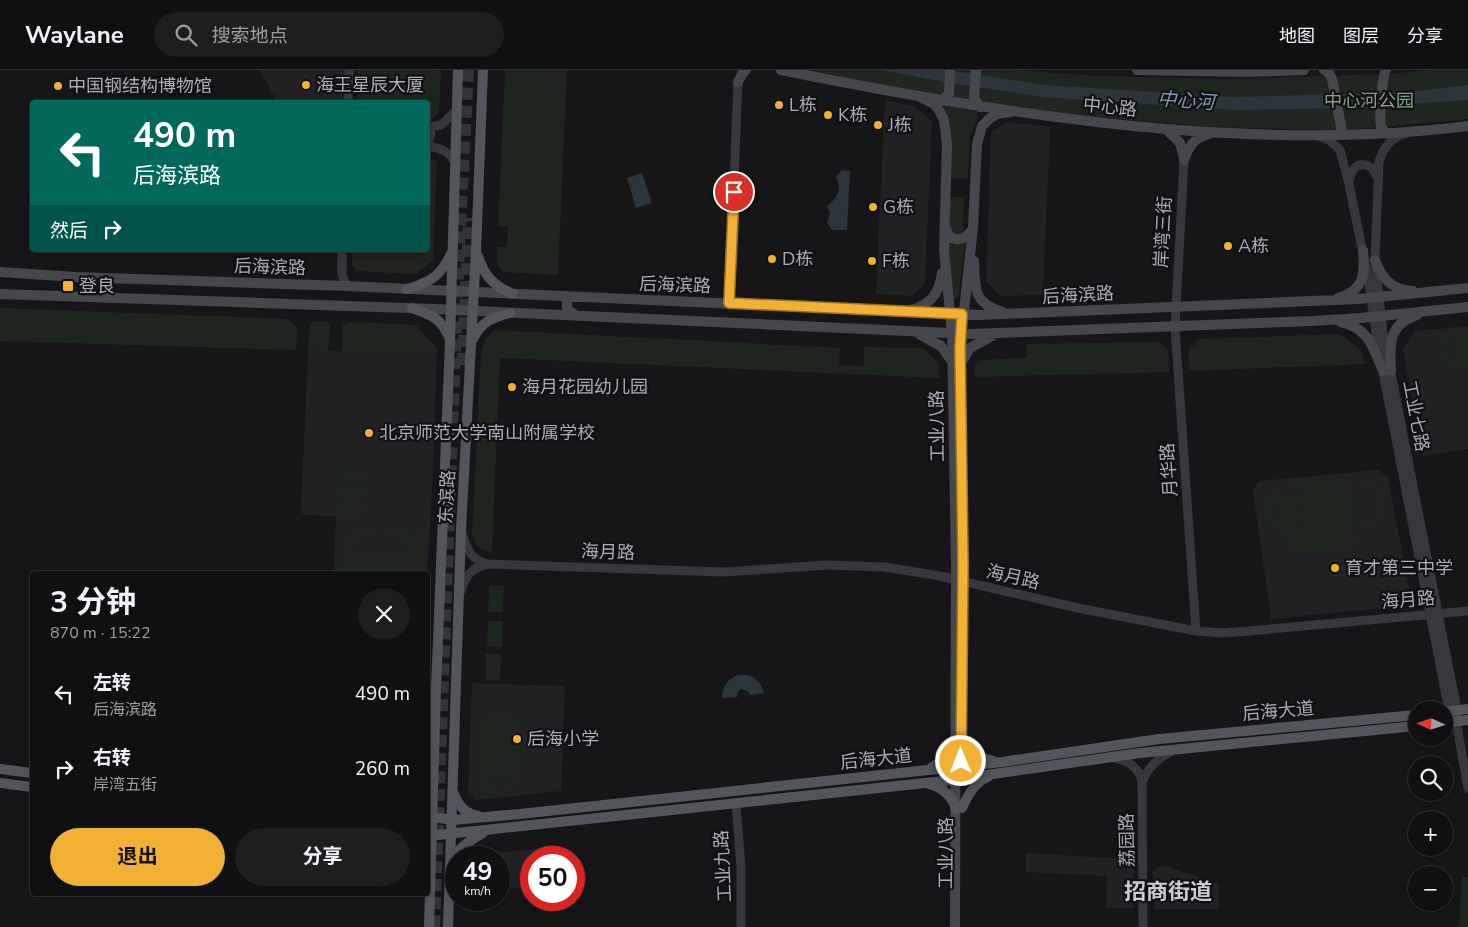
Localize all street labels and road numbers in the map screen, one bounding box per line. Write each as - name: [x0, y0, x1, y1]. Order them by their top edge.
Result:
- street label: 中心路: [1082, 92, 1138, 122]
- street label: 岸湾三街: [1149, 195, 1177, 269]
- street label: 后海滨路: [234, 254, 306, 280]
- street label: 后海滨路: [639, 272, 711, 298]
- street label: 后海滨路: [1041, 281, 1115, 309]
- street label: 工业七路: [1397, 378, 1435, 454]
- street label: 工业八路: [924, 390, 950, 462]
- street label: 月华路: [1155, 442, 1183, 498]
- street label: 东滨路: [434, 469, 460, 525]
- street label: 海月路: [581, 539, 635, 565]
- street label: 海月路: [984, 559, 1042, 595]
- street label: 海月路: [1380, 586, 1436, 614]
- street label: 后海大道: [1241, 696, 1315, 726]
- street label: 后海大道: [839, 743, 913, 775]
- street label: 荔园路: [1115, 813, 1139, 867]
- street label: 工业八路: [934, 817, 958, 889]
- street label: 工业九路: [709, 829, 737, 903]

